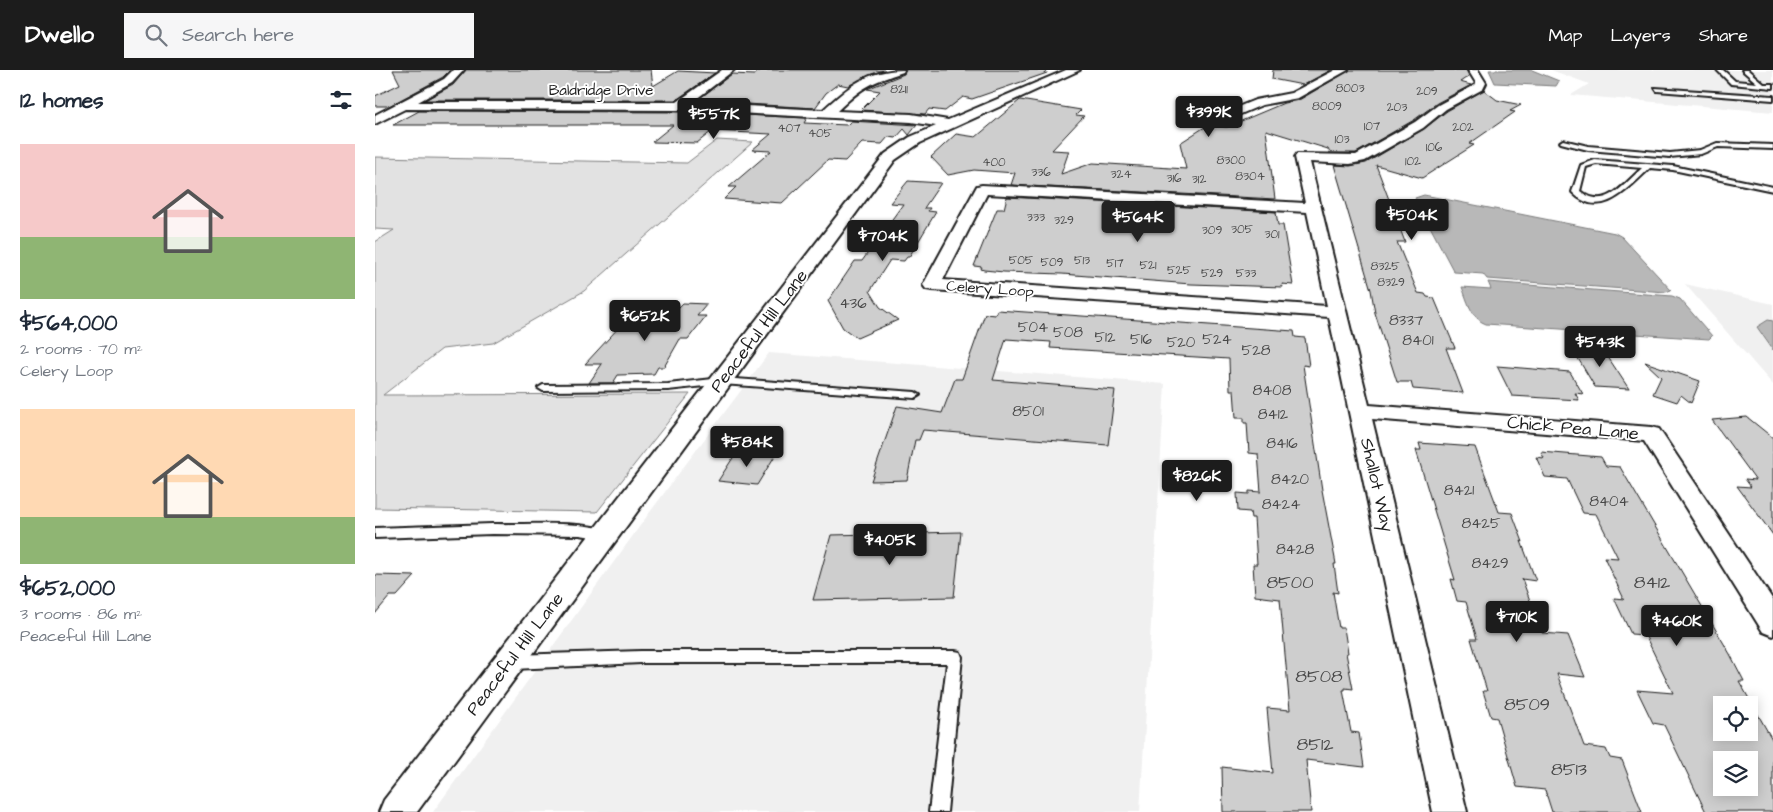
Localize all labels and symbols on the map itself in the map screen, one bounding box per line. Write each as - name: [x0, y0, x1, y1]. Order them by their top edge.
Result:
- street label: Baldridge Drive: [549, 80, 653, 102]
- house number: 8003: [1335, 80, 1365, 97]
- house number: 8211: [890, 81, 908, 98]
- house number: 209: [1416, 83, 1438, 100]
- pin: $399K: [1174, 96, 1244, 138]
- pin: $557K: [679, 98, 749, 140]
- house number: 8009: [1312, 98, 1342, 115]
- house number: 203: [1387, 99, 1407, 116]
- house number: 107: [1364, 118, 1381, 135]
- house number: 202: [1452, 119, 1474, 136]
- house number: 407: [777, 120, 801, 137]
- house number: 405: [808, 125, 833, 142]
- house number: 103: [1334, 131, 1350, 148]
- house number: 106: [1426, 139, 1443, 156]
- house number: 8300: [1216, 152, 1246, 169]
- house number: 102: [1405, 153, 1421, 170]
- house number: 400: [982, 154, 1006, 171]
- house number: 336: [1031, 164, 1051, 181]
- house number: 324: [1110, 166, 1132, 183]
- house number: 8304: [1235, 168, 1265, 185]
- house number: 316: [1166, 170, 1182, 187]
- house number: 312: [1192, 171, 1206, 188]
- pin: $504K: [1377, 198, 1447, 241]
- pin: $564K: [1103, 200, 1173, 243]
- house number: 333: [1027, 209, 1045, 226]
- house number: 329: [1054, 212, 1074, 229]
- pin: $704K: [848, 220, 918, 262]
- house number: 305: [1231, 221, 1254, 238]
- house number: 309: [1202, 222, 1222, 239]
- house number: 301: [1264, 226, 1280, 243]
- house number: 505: [1009, 252, 1034, 269]
- house number: 513: [1074, 252, 1090, 269]
- house number: 509: [1041, 254, 1064, 271]
- house number: 517: [1106, 255, 1124, 272]
- house number: 521: [1140, 257, 1157, 274]
- house number: 8325: [1370, 258, 1400, 275]
- house number: 525: [1167, 262, 1191, 279]
- street label: Peaceful Hill Lane: [704, 264, 814, 398]
- house number: 529: [1201, 265, 1223, 282]
- house number: 533: [1236, 265, 1256, 282]
- house number: 8329: [1377, 274, 1405, 291]
- street label: Celery Loop: [946, 275, 1034, 304]
- house number: 436: [839, 293, 867, 314]
- pin: $652K: [610, 300, 680, 342]
- house number: 8337: [1389, 310, 1423, 331]
- house number: 504: [1018, 317, 1048, 338]
- house number: 508: [1053, 322, 1083, 343]
- pin: $543K: [1565, 326, 1635, 368]
- house number: 512: [1094, 327, 1116, 348]
- house number: 516: [1130, 329, 1153, 350]
- house number: 524: [1202, 329, 1232, 350]
- house number: 8401: [1402, 330, 1434, 351]
- house number: 520: [1167, 332, 1196, 353]
- house number: 528: [1242, 340, 1271, 361]
- house number: 8408: [1252, 380, 1292, 401]
- house number: 8501: [1012, 401, 1044, 422]
- house number: 8412: [1258, 404, 1289, 425]
- street label: Chick Pea Lane: [1506, 410, 1640, 446]
- pin: $584K: [712, 426, 782, 468]
- house number: 8416: [1266, 433, 1298, 454]
- street label: Shallot Way: [1353, 435, 1400, 535]
- pin: $826K: [1162, 460, 1232, 502]
- house number: 8420: [1271, 469, 1310, 490]
- house number: 8421: [1444, 480, 1474, 501]
- house number: 8404: [1589, 491, 1629, 512]
- house number: 8424: [1262, 494, 1300, 515]
- house number: 8425: [1461, 513, 1501, 534]
- pin: $405K: [855, 524, 925, 566]
- house number: 8428: [1276, 539, 1314, 560]
- house number: 8429: [1471, 553, 1509, 574]
- house number: 8500: [1266, 570, 1314, 595]
- house number: 8412: [1634, 570, 1671, 595]
- street label: Peaceful Hill Lane: [460, 587, 570, 721]
- pin: $710K: [1482, 600, 1552, 643]
- pin: $460K: [1642, 604, 1712, 647]
- house number: 8508: [1295, 664, 1343, 689]
- house number: 8509: [1504, 692, 1550, 717]
- house number: 8512: [1296, 732, 1334, 757]
- house number: 8513: [1551, 757, 1587, 782]

